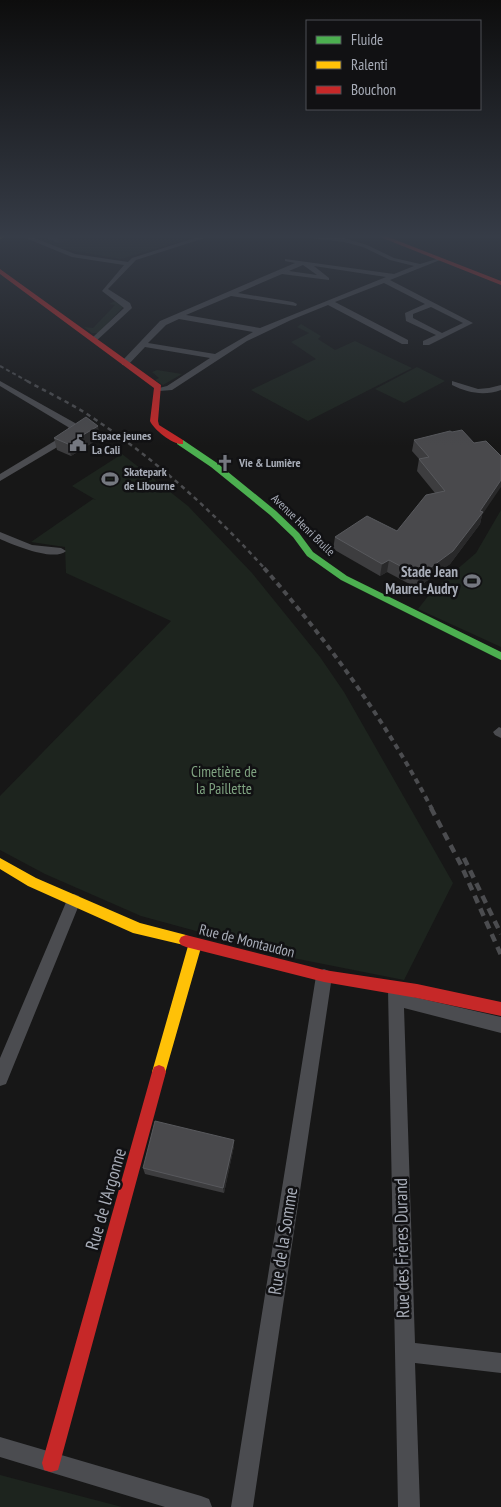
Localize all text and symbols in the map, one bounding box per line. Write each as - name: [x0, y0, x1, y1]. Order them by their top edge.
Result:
- legend: [306, 20, 481, 110]
- text: Fluide: [351, 30, 383, 49]
- text: Ralenti: [351, 55, 388, 74]
- text: Bouchon: [351, 80, 396, 99]
- place label: Espace jeunes La Cali: [92, 428, 151, 457]
- public building icon: Espace jeunes La Cali: [68, 433, 88, 453]
- church icon: Vie & Lumière: [215, 453, 235, 473]
- place label: Vie & Lumière: [238, 455, 301, 470]
- place label: Skatepark de Libourne: [124, 464, 175, 493]
- sports icon: Skatepark de Libourne: [100, 469, 120, 489]
- street label: Avenue Henri Brulle: [268, 491, 338, 559]
- place label: Stade Jean Maurel-Audry: [385, 562, 459, 598]
- sports icon: Stade Jean Maurel-Audry: [462, 571, 482, 591]
- park label: Cimetière de la Paillette: [191, 762, 257, 798]
- street label: Rue de Montaudon: [197, 919, 297, 962]
- street label: Rue de l'Argonne: [80, 1145, 131, 1252]
- street label: Rue des Frères Durand: [389, 1178, 414, 1318]
- street label: Rue de la Somme: [263, 1186, 302, 1296]

